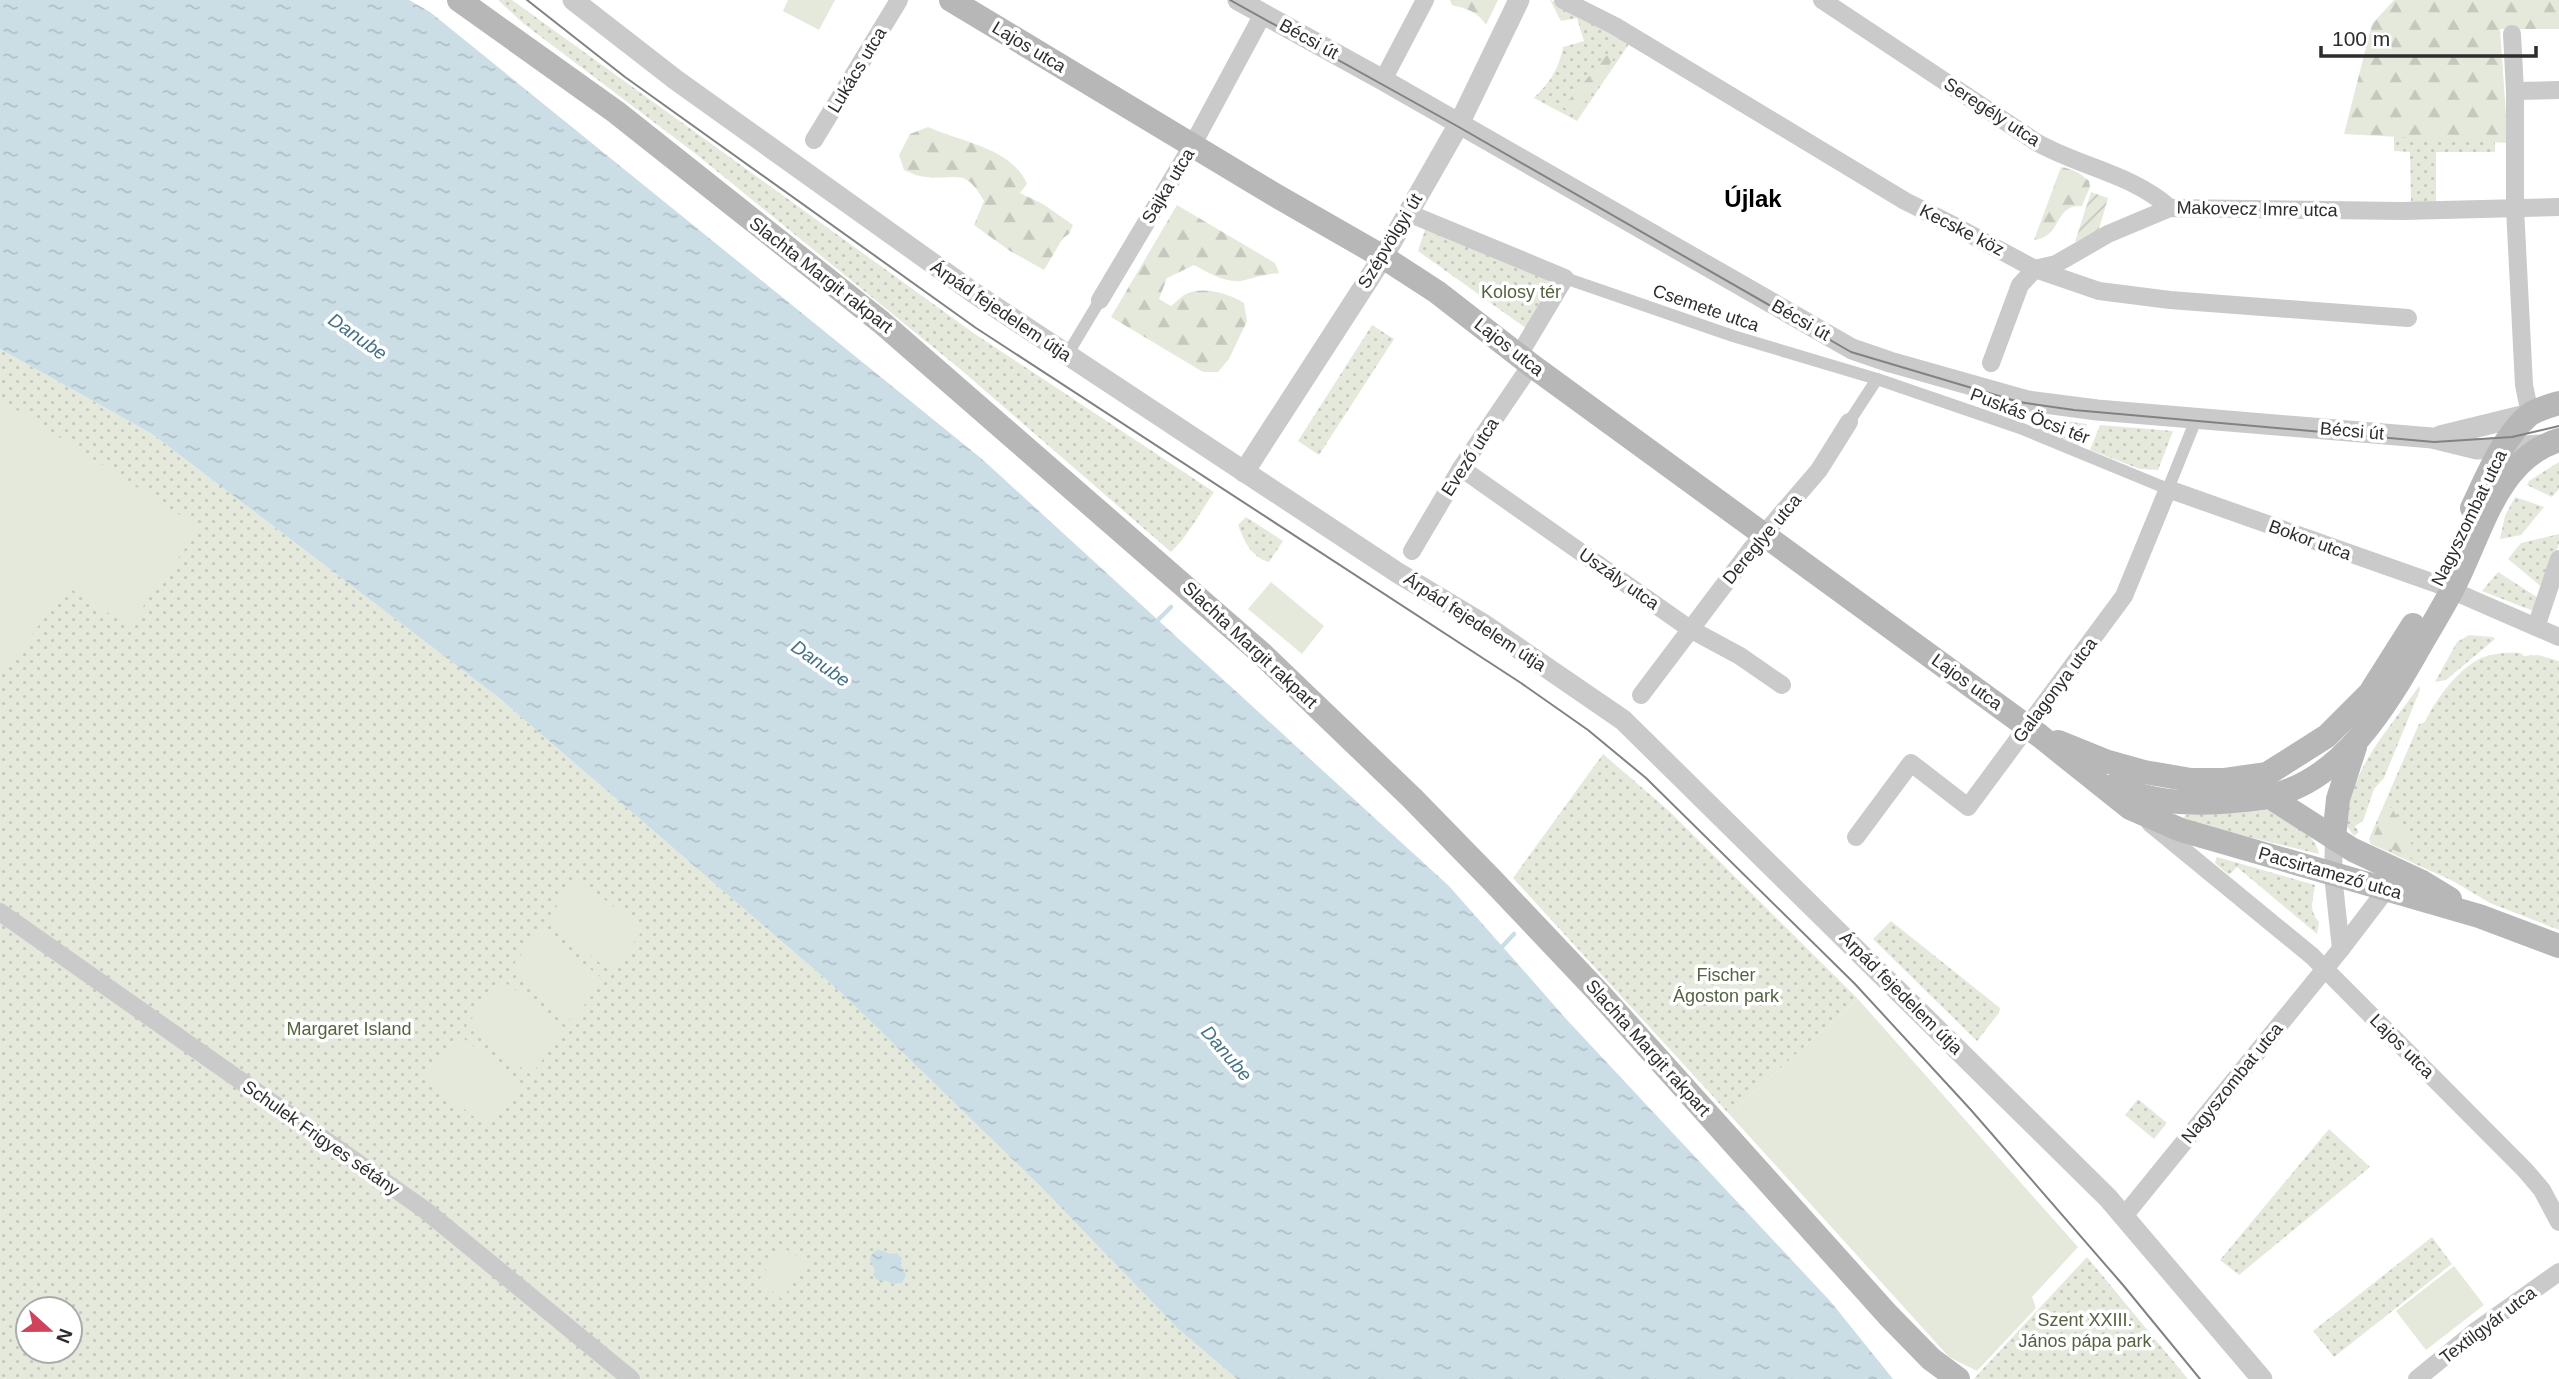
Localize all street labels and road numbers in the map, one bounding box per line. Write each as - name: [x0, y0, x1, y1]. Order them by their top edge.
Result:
- street label: Bécsi út: [1276, 15, 1342, 63]
- street label: Lajos utca: [989, 17, 1070, 77]
- street label: Lukács utca: [824, 23, 891, 116]
- street label: Seregély utca: [1940, 74, 2044, 151]
- street label: Sajka utca: [1138, 144, 1199, 227]
- street label: Szépvölgyi út: [1354, 190, 1426, 292]
- street label: Makovecz Imre utca: [2176, 198, 2339, 220]
- street label: Kecske köz: [1916, 200, 2008, 260]
- street label: Slachta Margit rakpart: [745, 213, 897, 337]
- street label: Árpád fejedelem útja: [927, 257, 1076, 366]
- street label: Csemete utca: [1650, 280, 1763, 336]
- street label: Bécsi út: [1768, 295, 1834, 345]
- street label: Lajos utca: [1471, 314, 1548, 381]
- street label: Puskás Öcsi tér: [1968, 384, 2092, 448]
- street label: Evező utca: [1437, 413, 1503, 500]
- street label: Bécsi út: [2319, 418, 2385, 444]
- street label: Nagyszombat utca: [2427, 446, 2511, 589]
- street label: Dereglye utca: [1719, 489, 1806, 588]
- street label: Bokor utca: [2266, 516, 2355, 564]
- street label: Uszály utca: [1575, 544, 1664, 614]
- street label: Árpád fejedelem útja: [1400, 569, 1551, 676]
- street label: Slachta Margit rakpart: [1179, 578, 1321, 712]
- street label: Galagonya utca: [2009, 633, 2102, 746]
- street label: Lajos utca: [1928, 650, 2007, 715]
- street label: Pacsirtamező utca: [2256, 843, 2405, 903]
- street label: Árpád fejedelem útja: [1836, 928, 1967, 1059]
- street label: Slachta Margit rakpart: [1582, 976, 1714, 1120]
- street label: Lajos utca: [2366, 1010, 2439, 1083]
- street label: Nagyszombat utca: [2177, 1018, 2287, 1147]
- street label: Schulek Frigyes sétány: [239, 1076, 403, 1200]
- street label: Textilgyár utca: [2436, 1282, 2541, 1368]

